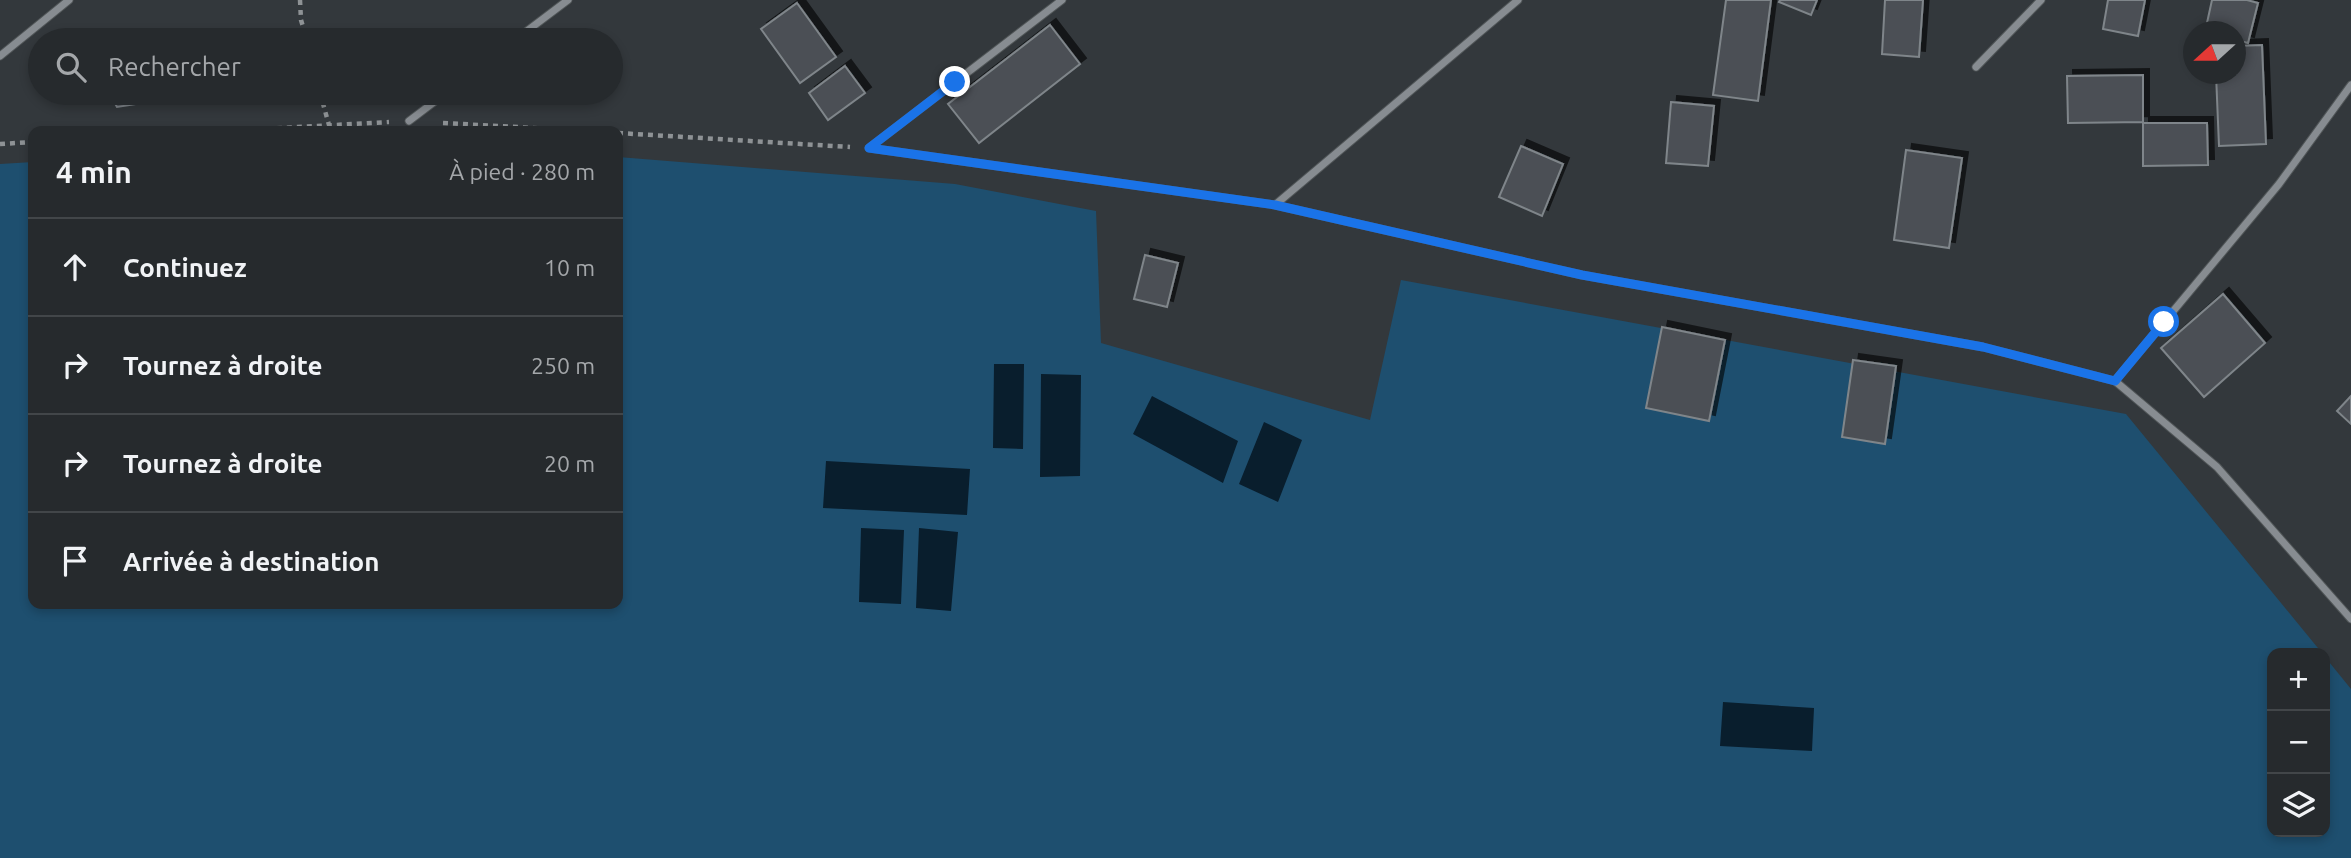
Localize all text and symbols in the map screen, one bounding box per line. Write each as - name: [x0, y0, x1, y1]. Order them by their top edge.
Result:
- north arrow: [2183, 21, 2246, 84]
- search box: [28, 28, 623, 105]
- icon: search: [52, 48, 90, 86]
- text: Rechercher: [108, 52, 241, 81]
- route end: [939, 66, 970, 97]
- text: 4 min: [56, 155, 132, 189]
- text: À pied · 280 m: [449, 159, 595, 184]
- icon: ahead: [56, 248, 94, 286]
- text: Continuez: [123, 253, 247, 282]
- text: 10 m: [544, 255, 595, 280]
- route start: [2148, 306, 2179, 337]
- icon: right: [56, 346, 94, 384]
- text: Tournez à droite: [123, 351, 322, 380]
- text: 250 m: [531, 353, 595, 378]
- icon: right: [56, 444, 94, 482]
- text: Tournez à droite: [123, 449, 322, 478]
- text: 20 m: [544, 451, 595, 476]
- icon: arrive: [56, 542, 94, 580]
- text: Arrivée à destination: [123, 547, 379, 576]
- map controls: [2267, 648, 2330, 837]
- button: +: [2267, 648, 2330, 711]
- button: −: [2267, 711, 2330, 774]
- button: layers: [2267, 774, 2330, 837]

